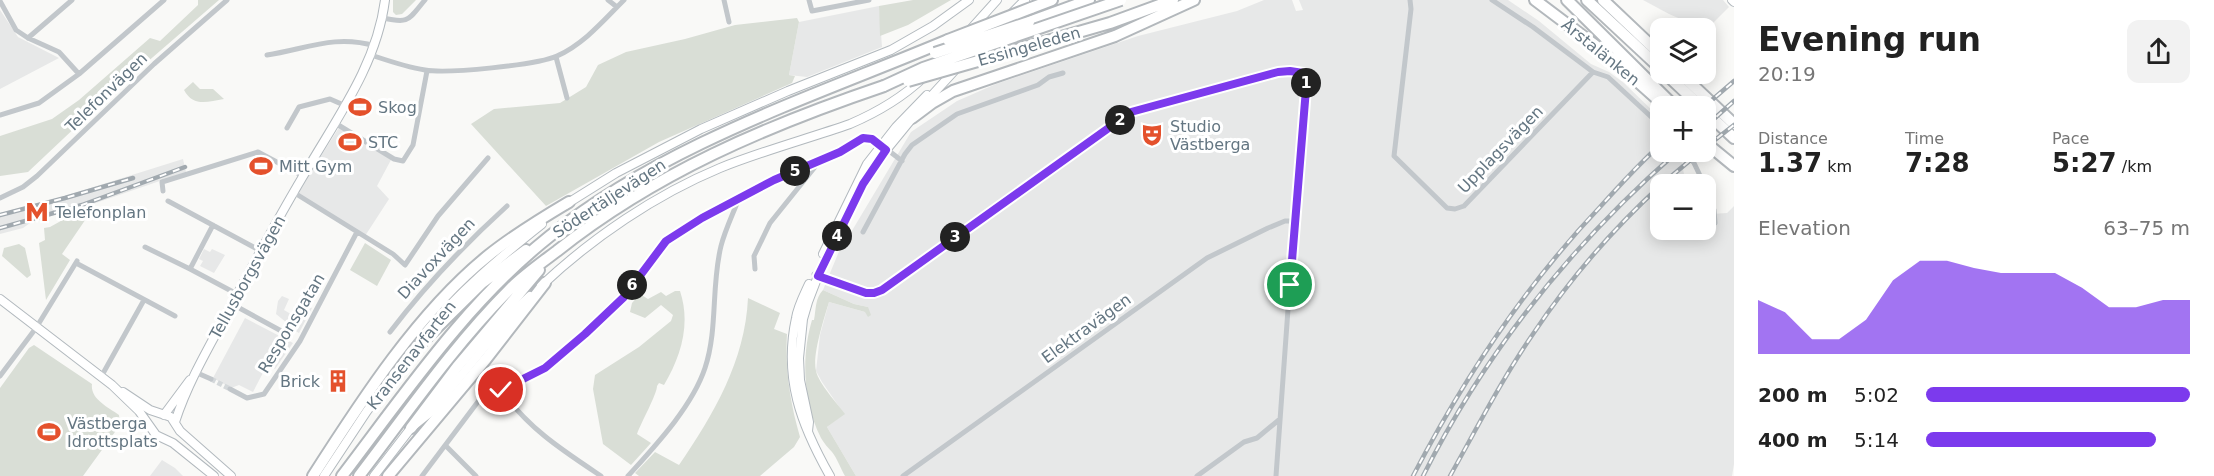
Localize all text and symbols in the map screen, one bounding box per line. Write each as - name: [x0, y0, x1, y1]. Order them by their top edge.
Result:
- street label: Årstalänken: [1558, 15, 1644, 90]
- map controls: [1650, 18, 1716, 240]
- button: layers: [1650, 18, 1716, 84]
- text: Evening run: [1758, 20, 1981, 59]
- button: share: [2127, 20, 2190, 83]
- street label: Essingeleden: [976, 23, 1083, 70]
- street label: Telefonvägen: [61, 49, 151, 137]
- text: 20:19: [1758, 62, 1816, 86]
- pin: 1: [1291, 68, 1321, 98]
- text: 1: [1300, 73, 1312, 92]
- sports icon: Skog: [347, 94, 373, 120]
- button: +: [1650, 96, 1716, 162]
- place label: Skog: [378, 98, 417, 117]
- street label: Upplagsvägen: [1454, 102, 1547, 197]
- pin: 2: [1105, 105, 1135, 135]
- text: 2: [1114, 110, 1126, 129]
- place label: Studio Västberga: [1170, 117, 1250, 154]
- theatre icon: Studio Västberga: [1139, 122, 1165, 148]
- sports icon: STC: [337, 129, 363, 155]
- text: Distance: [1758, 129, 1828, 148]
- text: Time: [1905, 129, 1944, 148]
- text: Pace: [2052, 129, 2089, 148]
- place label: STC: [368, 133, 398, 152]
- text: 1.37: [1758, 148, 1822, 178]
- text: 7:28: [1905, 148, 1970, 178]
- text: 5:27: [2052, 148, 2117, 178]
- sports icon: Mitt Gym: [248, 153, 274, 179]
- street label: Södertäljevägen: [549, 155, 669, 242]
- pin: 5: [780, 156, 810, 186]
- place label: Mitt Gym: [279, 157, 352, 176]
- text: km: [1822, 157, 1852, 176]
- text: /km: [2117, 157, 2152, 176]
- text: 5: [789, 161, 801, 180]
- button: −: [1650, 174, 1716, 240]
- metro station icon: Telefonplan: [24, 199, 50, 225]
- place label: Telefonplan: [54, 203, 146, 222]
- street label: Tellusborgsvägen: [205, 212, 289, 343]
- street label: Diavoxvägen: [394, 214, 479, 303]
- text: Elevation: [1758, 216, 1851, 240]
- text: 63–75 m: [2103, 216, 2190, 240]
- pin: 4: [822, 221, 852, 251]
- pin: 3: [940, 222, 970, 252]
- text: 4: [831, 226, 843, 245]
- text: 3: [949, 227, 961, 246]
- pin: [1264, 259, 1315, 310]
- icon: arrive: [1273, 268, 1306, 301]
- street label: Responsgatan: [254, 270, 329, 377]
- pin: 6: [617, 270, 647, 300]
- text: 6: [626, 275, 638, 294]
- street label: Elektravägen: [1038, 290, 1135, 367]
- street label: Kransenavfarten: [363, 297, 460, 414]
- pin: [475, 364, 526, 415]
- building icon: Brick: [325, 368, 351, 394]
- place label: Brick: [280, 372, 321, 391]
- icon: check: [484, 373, 517, 406]
- text: 200 m: [1758, 383, 1828, 407]
- text: 5:02: [1854, 383, 1899, 407]
- place label: Västberga Idrottsplats: [67, 414, 158, 451]
- sports icon: Västberga Idrottsplats: [36, 419, 62, 445]
- text: 400 m: [1758, 428, 1828, 452]
- text: 5:14: [1854, 428, 1899, 452]

